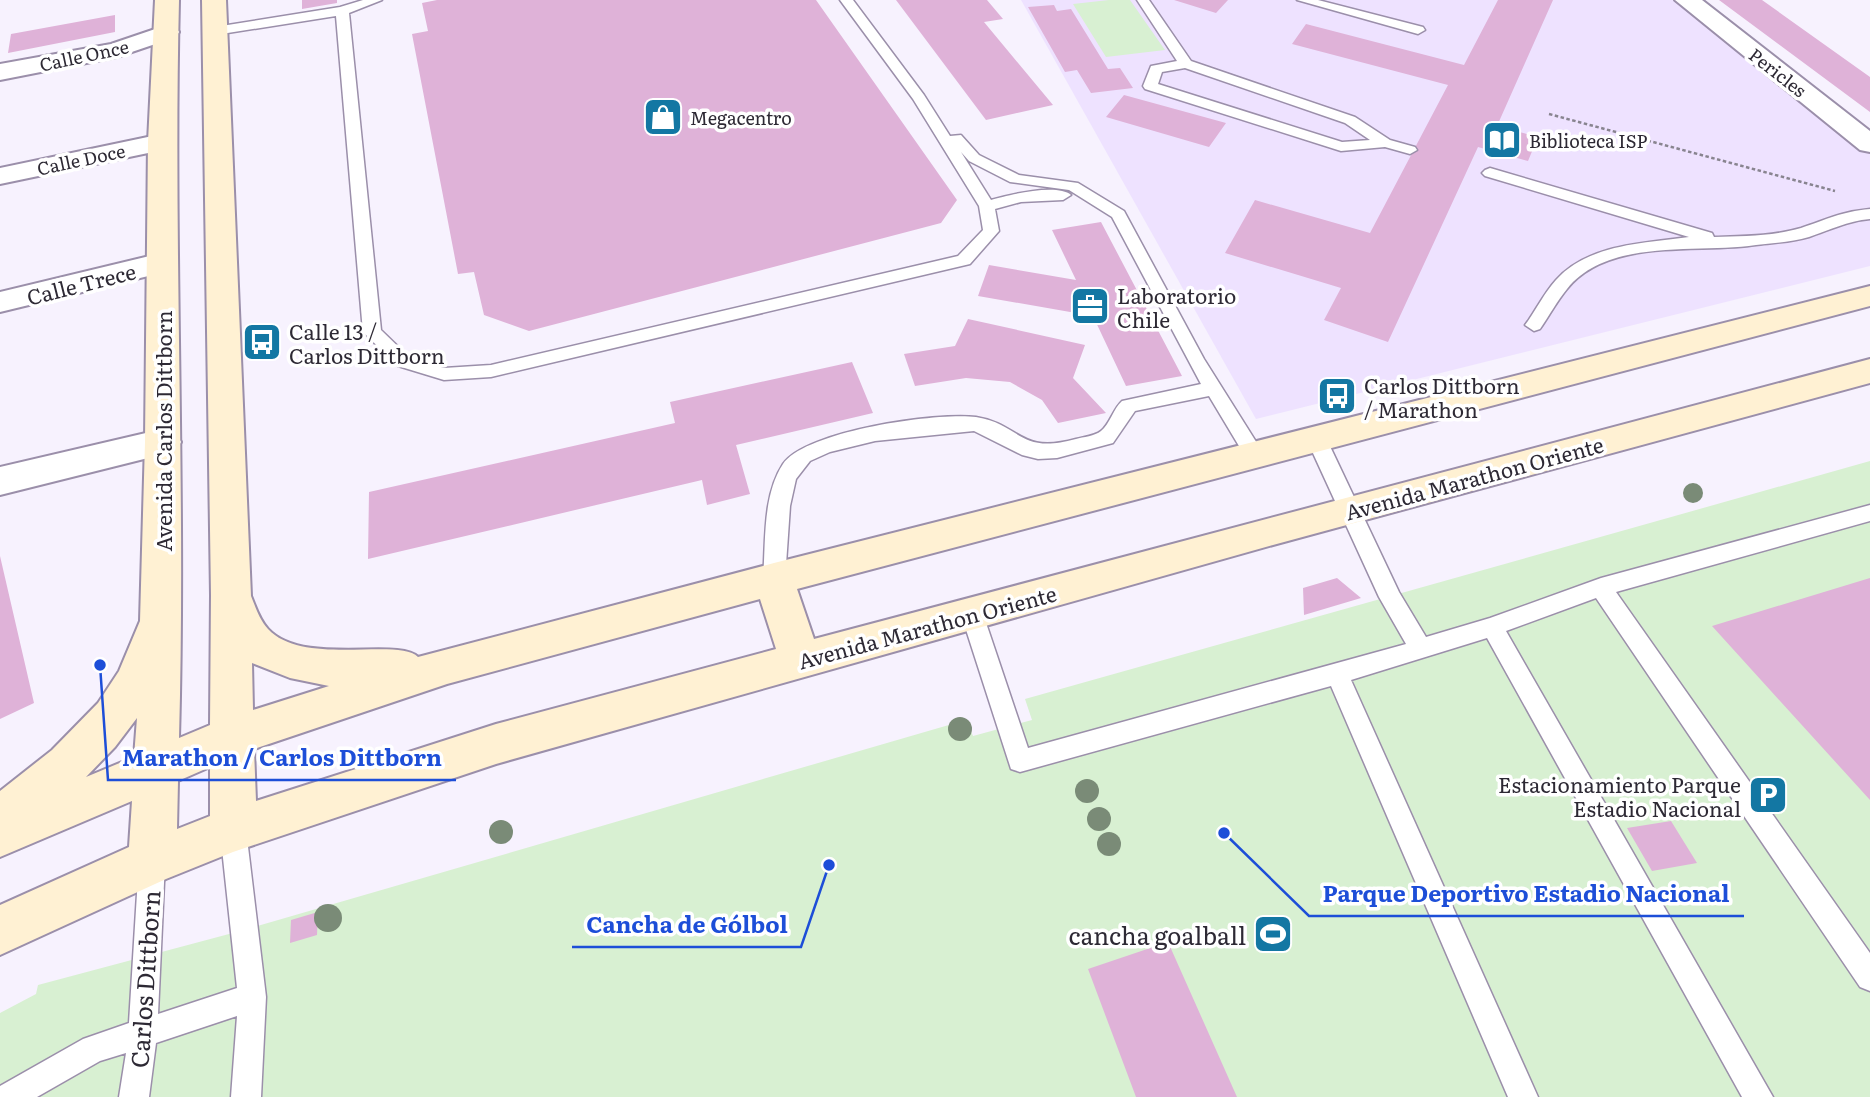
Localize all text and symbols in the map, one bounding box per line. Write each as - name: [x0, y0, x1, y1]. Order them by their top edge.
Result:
- street label: Calle Once: [37, 32, 131, 78]
- street label: Pericles: [1744, 41, 1812, 103]
- shop icon: Megacentro: [642, 96, 684, 138]
- place label: Megacentro: [690, 104, 792, 131]
- library icon: Biblioteca ISP: [1481, 119, 1523, 161]
- place label: Biblioteca ISP: [1529, 127, 1647, 154]
- street label: Calle Doce: [34, 136, 128, 182]
- street label: Calle Trece: [23, 254, 139, 312]
- place label: Laboratorio Chile: [1117, 279, 1236, 334]
- office icon: Laboratorio Chile: [1069, 285, 1111, 327]
- street label: Avenida Carlos Dittborn: [147, 310, 178, 552]
- place label: Calle 13 / Carlos Dittborn: [289, 315, 445, 370]
- bus stop icon: Calle 13 / Carlos Dittborn: [241, 321, 283, 363]
- place label: Carlos Dittborn / Marathon: [1364, 369, 1520, 424]
- bus stop icon: Carlos Dittborn / Marathon: [1316, 375, 1358, 417]
- street label: Avenida Marathon Oriente: [1341, 428, 1607, 526]
- street label: Avenida Marathon Oriente: [794, 577, 1060, 675]
- callout: Marathon / Carlos Dittborn: [108, 736, 456, 780]
- text: Marathon / Carlos Dittborn: [122, 739, 442, 773]
- place label: Estacionamiento Parque Estadio Nacional: [1498, 768, 1741, 823]
- parking icon: Estacionamiento Parque Estadio Nacional: [1747, 774, 1789, 816]
- callout: Parque Deportivo Estadio Nacional: [1309, 872, 1744, 916]
- text: Parque Deportivo Estadio Nacional: [1322, 875, 1730, 909]
- street label: Carlos Dittborn: [120, 889, 168, 1069]
- callout: Cancha de Gólbol: [572, 903, 801, 947]
- text: Cancha de Gólbol: [586, 906, 788, 940]
- sports icon: cancha goalball: [1252, 913, 1294, 955]
- place label: cancha goalball: [1069, 917, 1246, 952]

